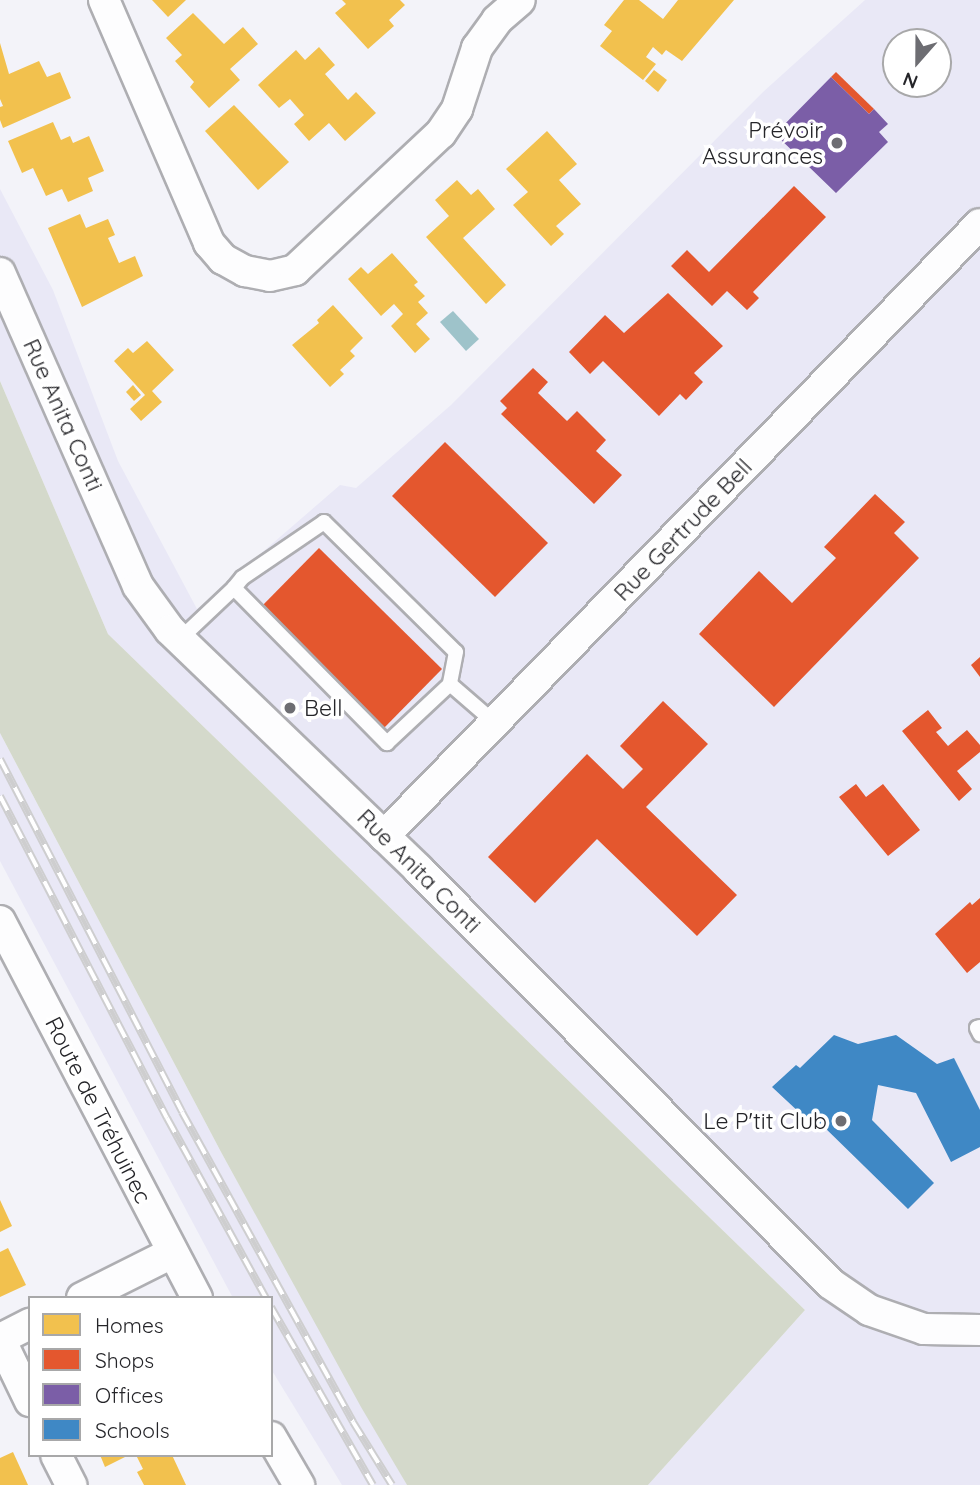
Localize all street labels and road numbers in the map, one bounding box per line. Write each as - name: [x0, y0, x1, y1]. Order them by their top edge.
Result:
- street label: Rue Anita Conti: [17, 335, 109, 495]
- street label: Rue Gertrude Bell: [608, 453, 758, 607]
- street label: Rue Anita Conti: [351, 803, 487, 939]
- street label: Route de Tréhuinec: [39, 1012, 157, 1208]

